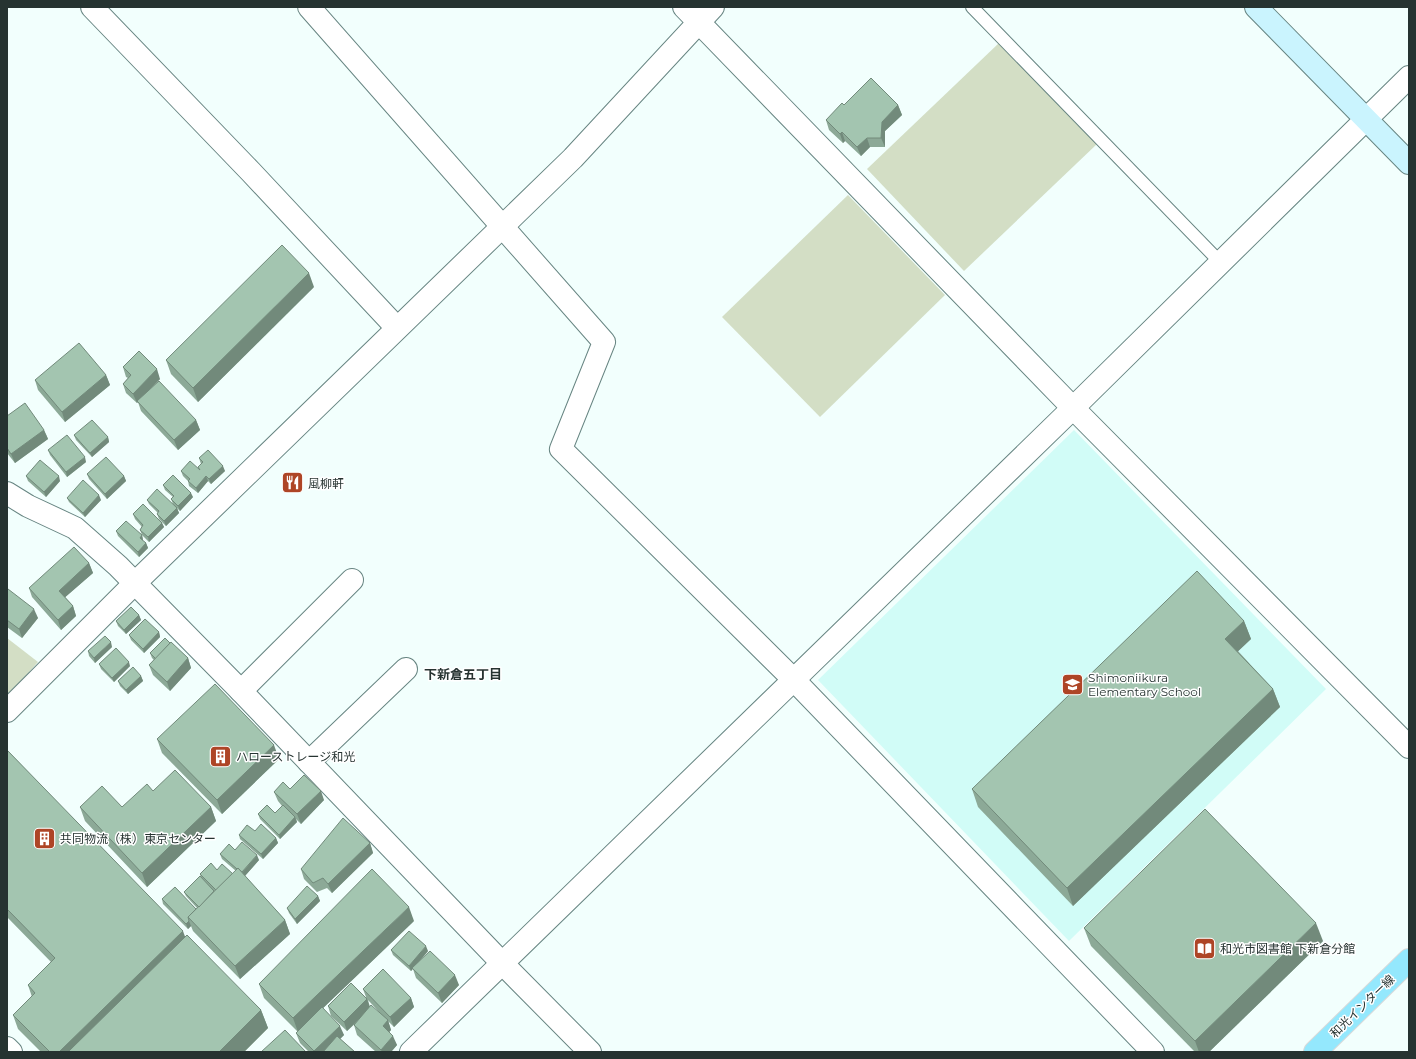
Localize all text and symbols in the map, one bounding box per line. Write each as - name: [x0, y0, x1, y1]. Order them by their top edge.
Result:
- restaurant icon: 風柳軒: [279, 470, 305, 496]
- place label: 風柳軒: [308, 476, 344, 491]
- district label: 下新倉五丁目: [424, 666, 502, 682]
- place label: Shimoniikura Elementary School: [1088, 670, 1201, 699]
- school or university icon: Shimoniikura Elementary School: [1059, 671, 1085, 697]
- building icon: ハローストレージ和光: [208, 743, 234, 769]
- place label: ハローストレージ和光: [236, 749, 355, 764]
- building icon: 共同物流（株）東京センター: [32, 825, 58, 851]
- place label: 共同物流（株）東京センター: [60, 831, 216, 846]
- library icon: 和光市図書館 下新倉分館: [1192, 935, 1218, 961]
- place label: 和光市図書館 下新倉分館: [1220, 941, 1355, 956]
- street label: 和光インター線: [1327, 971, 1397, 1041]

